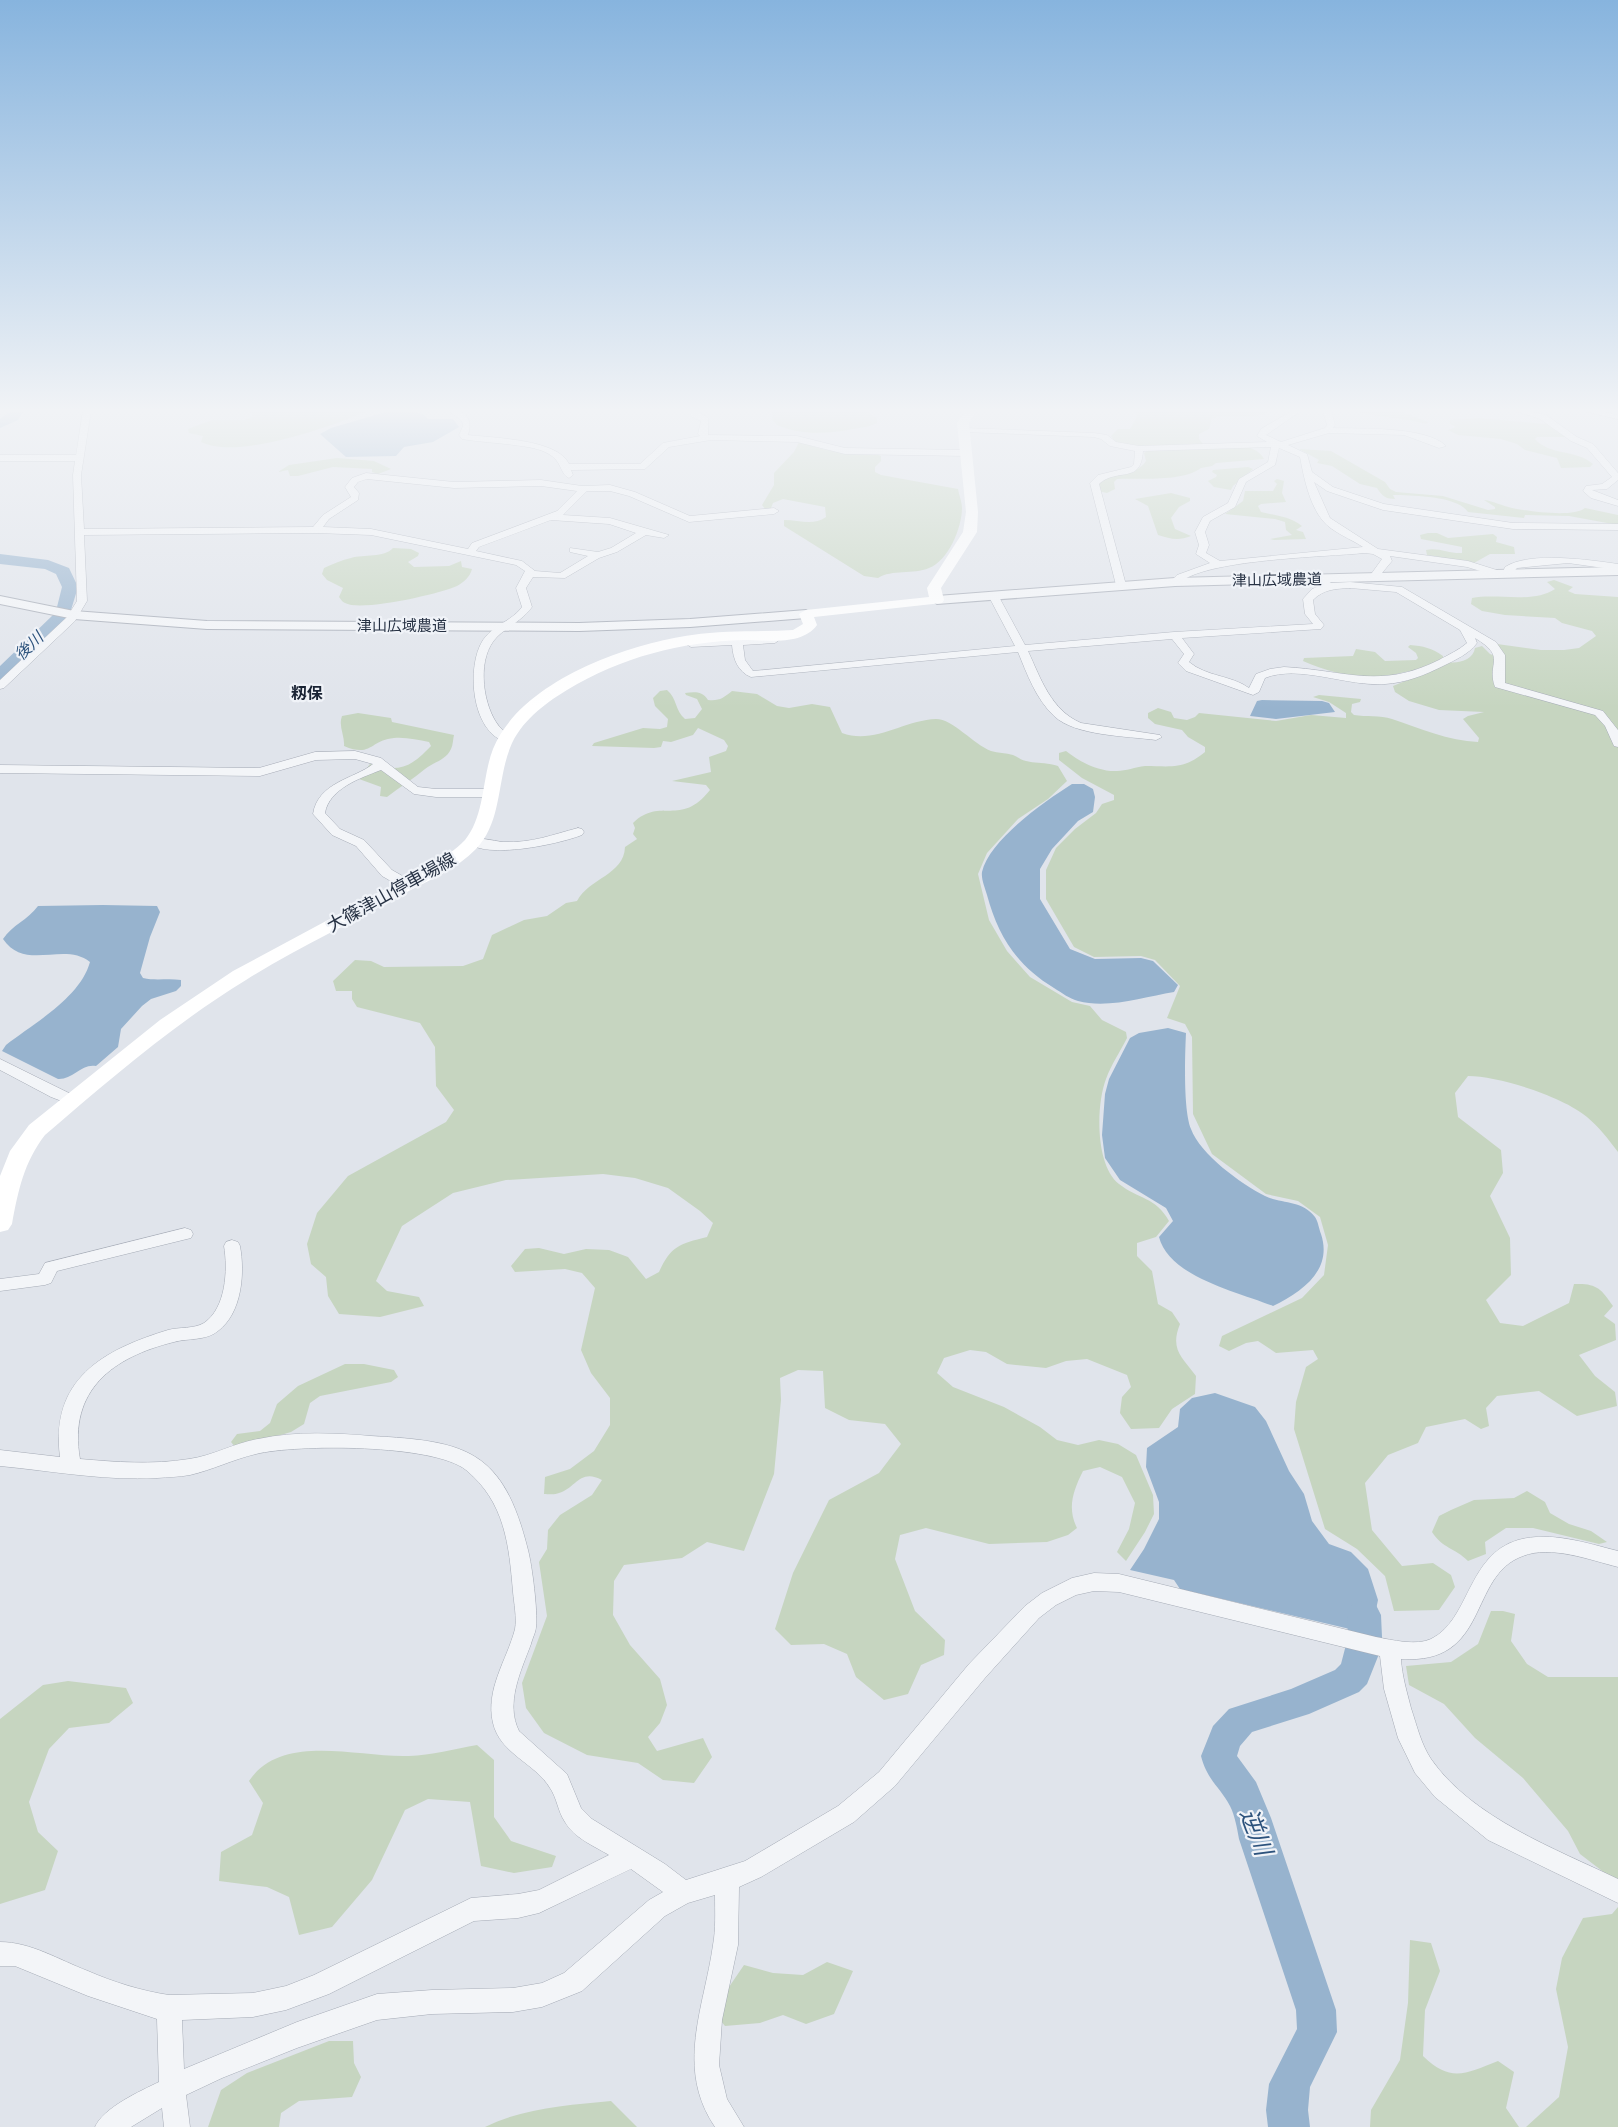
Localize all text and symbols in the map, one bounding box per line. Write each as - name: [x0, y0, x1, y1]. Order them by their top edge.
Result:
- street label: 津山広域農道: [1232, 570, 1322, 590]
- street label: 津山広域農道: [357, 617, 447, 635]
- water label: 後川: [11, 627, 49, 664]
- district label: 籾保: [291, 684, 323, 703]
- street label: 大篠津山停車場線: [323, 848, 459, 936]
- water label: 逆川: [1234, 1805, 1279, 1862]

